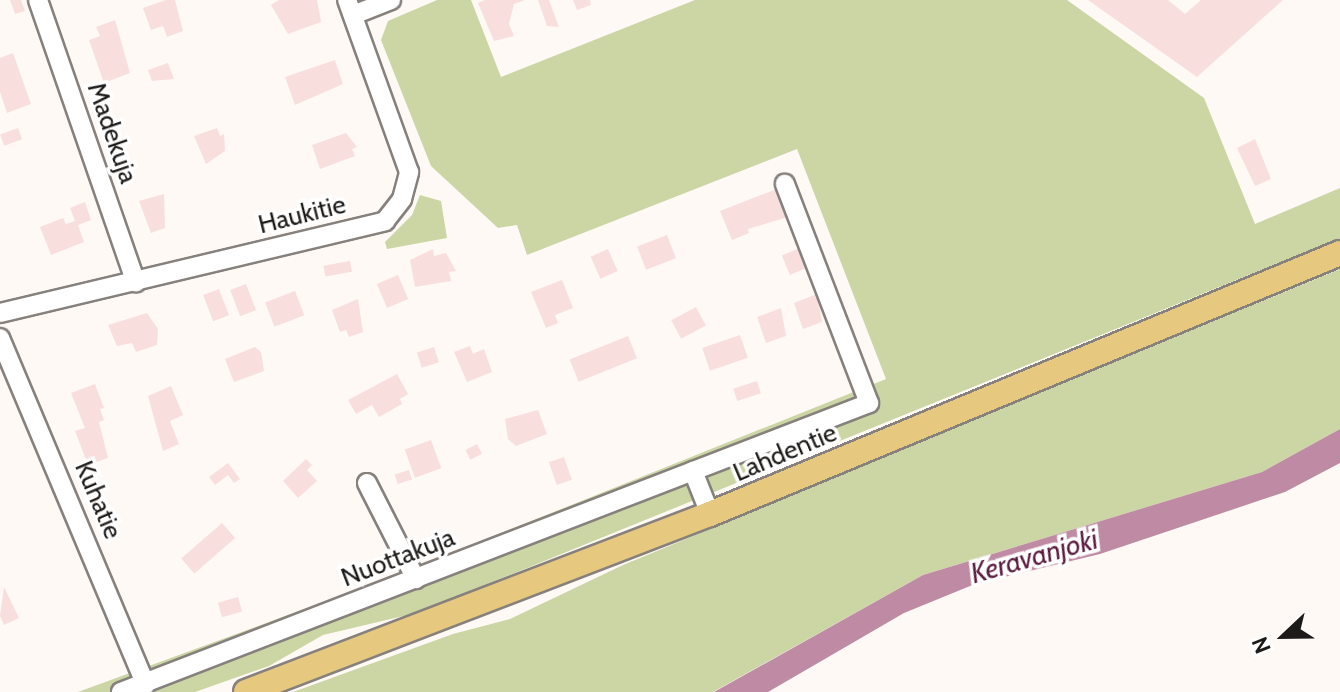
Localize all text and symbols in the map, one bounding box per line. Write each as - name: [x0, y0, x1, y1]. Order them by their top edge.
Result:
- street label: Madekuja: [80, 79, 144, 187]
- street label: Haukitie: [255, 189, 349, 241]
- street label: Lahdentie: [729, 417, 841, 489]
- street label: Kuhatie: [68, 456, 128, 544]
- street label: Nuottakuja: [337, 522, 459, 594]
- water label: Keravanjoki: [967, 522, 1101, 590]
- north arrow: [1244, 596, 1324, 676]
- text: N: [1246, 633, 1277, 657]

